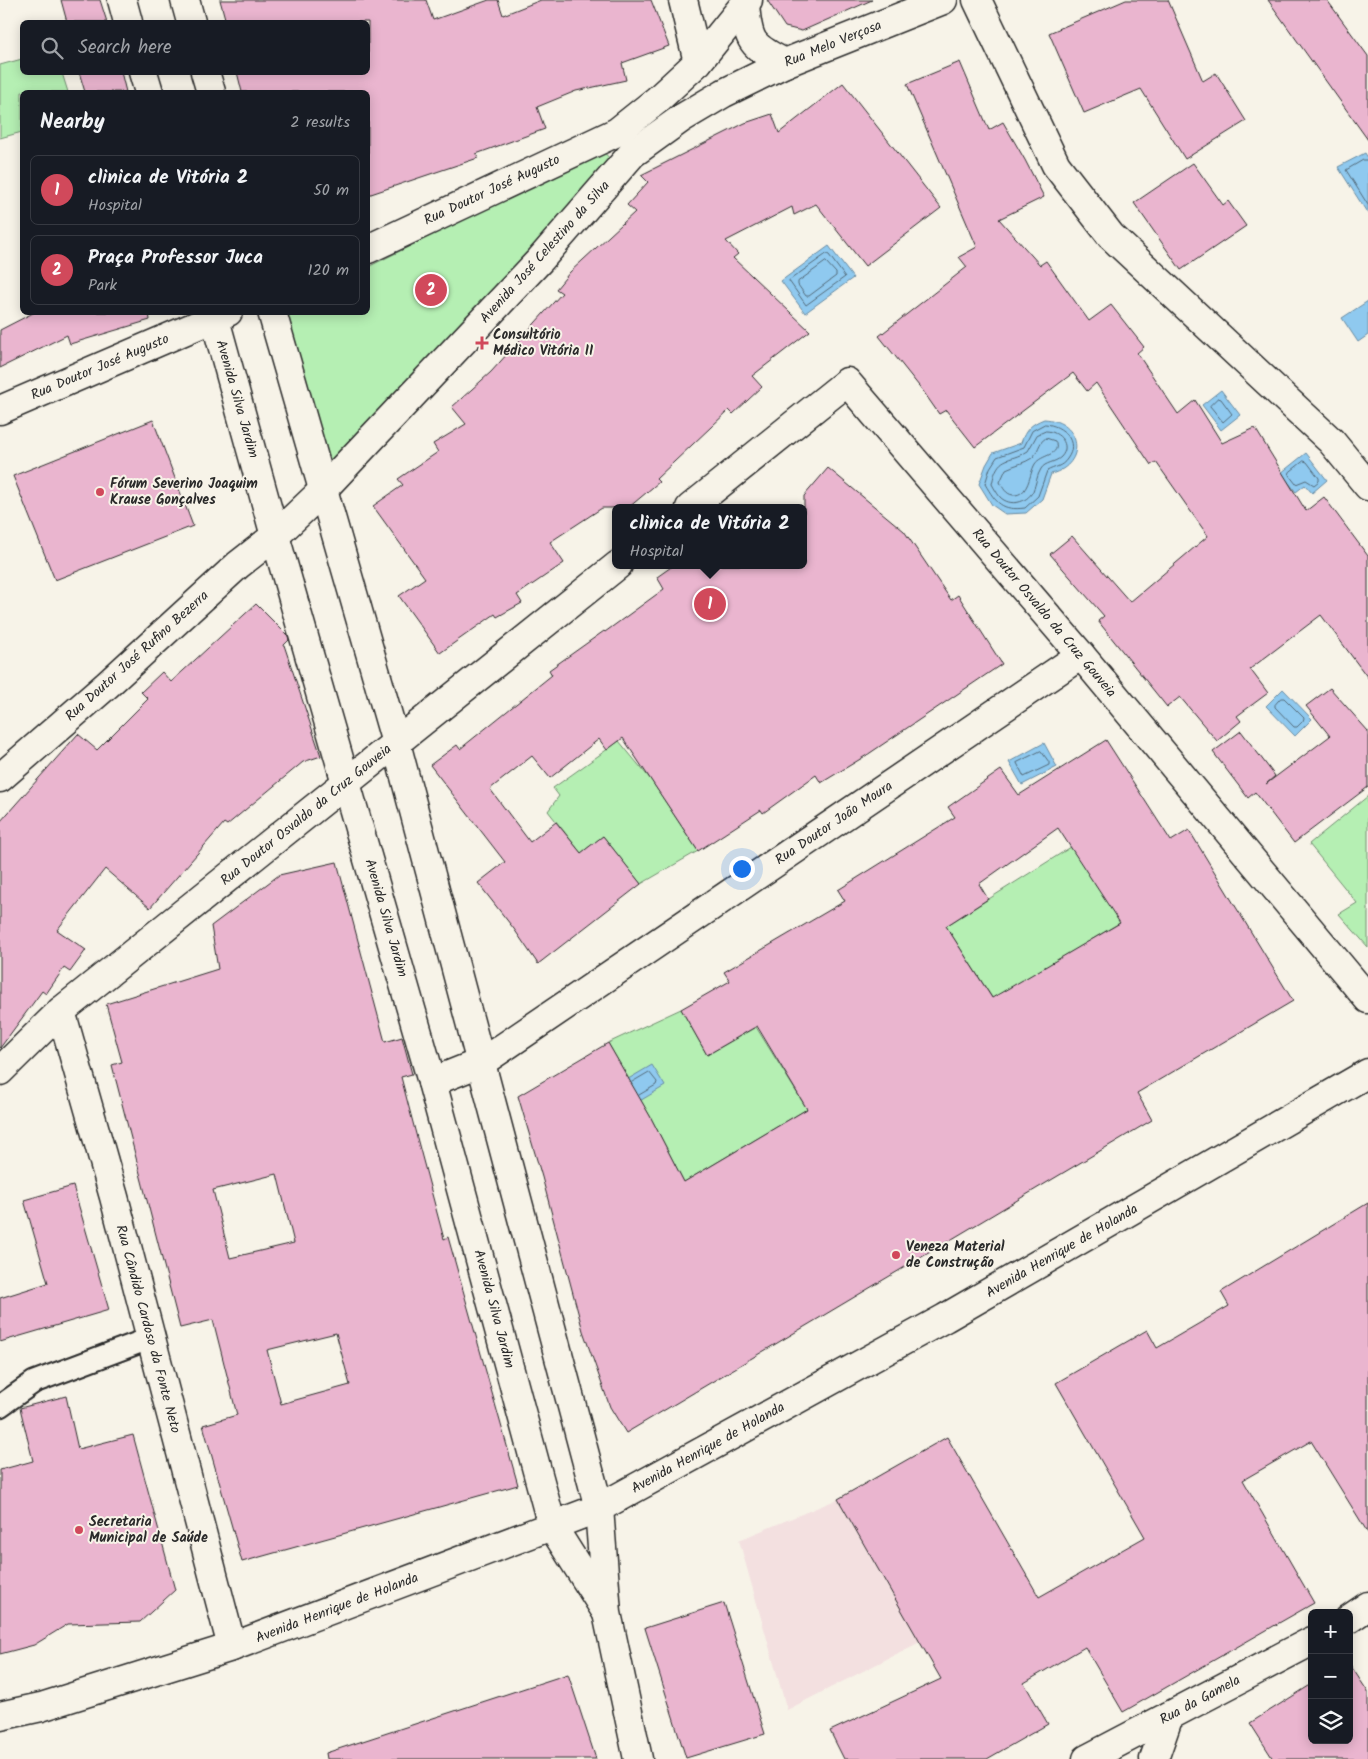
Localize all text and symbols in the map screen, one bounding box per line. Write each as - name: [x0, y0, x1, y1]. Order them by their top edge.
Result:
- street label: Rua Melo Verçosa: [781, 14, 885, 74]
- search box: [20, 20, 370, 75]
- text: Search here: [78, 33, 172, 63]
- icon: search: [38, 34, 66, 62]
- text: Nearby: [40, 106, 105, 139]
- text: 2 results: [290, 110, 350, 135]
- street label: Rua Doutor José Augusto: [420, 149, 564, 231]
- text: clinica de Vitória 2: [88, 163, 248, 193]
- street label: Avenida José Celestino da Silva: [475, 176, 615, 328]
- text: 1: [55, 178, 59, 203]
- text: 50 m: [313, 178, 349, 203]
- text: Hospital: [88, 193, 142, 218]
- text: Praça Professor Juca: [88, 243, 263, 273]
- text: 2: [52, 258, 62, 283]
- text: 120 m: [308, 258, 349, 283]
- pin: 2: [415, 271, 447, 309]
- text: Park: [88, 273, 117, 298]
- place label: Consultório Médico Vitória II: [493, 324, 593, 362]
- street label: Rua Doutor José Augusto: [28, 328, 172, 406]
- marker: Consultório Médico Vitória II: [475, 336, 489, 350]
- street label: Avenida Silva Jardim: [210, 337, 264, 461]
- place label: Fórum Severino Joaquim Krause Gonçalves: [110, 473, 258, 511]
- marker: Fórum Severino Joaquim Krause Gonçalves: [94, 486, 106, 498]
- popup: [612, 504, 807, 569]
- text: clinica de Vitória 2: [630, 509, 789, 539]
- street label: Rua Doutor Osvaldo da Cruz Gouveia: [966, 524, 1122, 702]
- text: Hospital: [630, 539, 683, 564]
- street label: Rua Doutor José Rufino Bezerra: [60, 585, 214, 727]
- pin: 1: [694, 585, 726, 623]
- street label: Rua Doutor Osvaldo da Cruz Gouveia: [216, 739, 396, 891]
- street label: Rua Doutor João Moura: [771, 775, 897, 871]
- street label: Avenida Silva Jardim: [359, 856, 413, 980]
- your location: [729, 856, 755, 882]
- street label: Avenida Henrique de Holanda: [982, 1198, 1142, 1304]
- street label: Rua Cândido Cardoso da Fonte Neto: [110, 1222, 186, 1436]
- place label: Veneza Material de Construção: [906, 1236, 1005, 1274]
- street label: Avenida Silva Jardim: [468, 1247, 520, 1371]
- marker: Veneza Material de Construção: [890, 1249, 902, 1261]
- street label: Avenida Henrique de Holanda: [627, 1397, 789, 1499]
- place label: Secretaria Municipal de Saúde: [89, 1511, 208, 1549]
- marker: Secretaria Municipal de Saúde: [73, 1524, 85, 1536]
- street label: Avenida Henrique de Holanda: [252, 1567, 422, 1649]
- map controls: [1308, 1609, 1353, 1744]
- button: +: [1308, 1609, 1353, 1654]
- button: −: [1308, 1654, 1353, 1699]
- street label: Rua da Gamela: [1156, 1669, 1244, 1731]
- button: layers: [1308, 1699, 1353, 1744]

